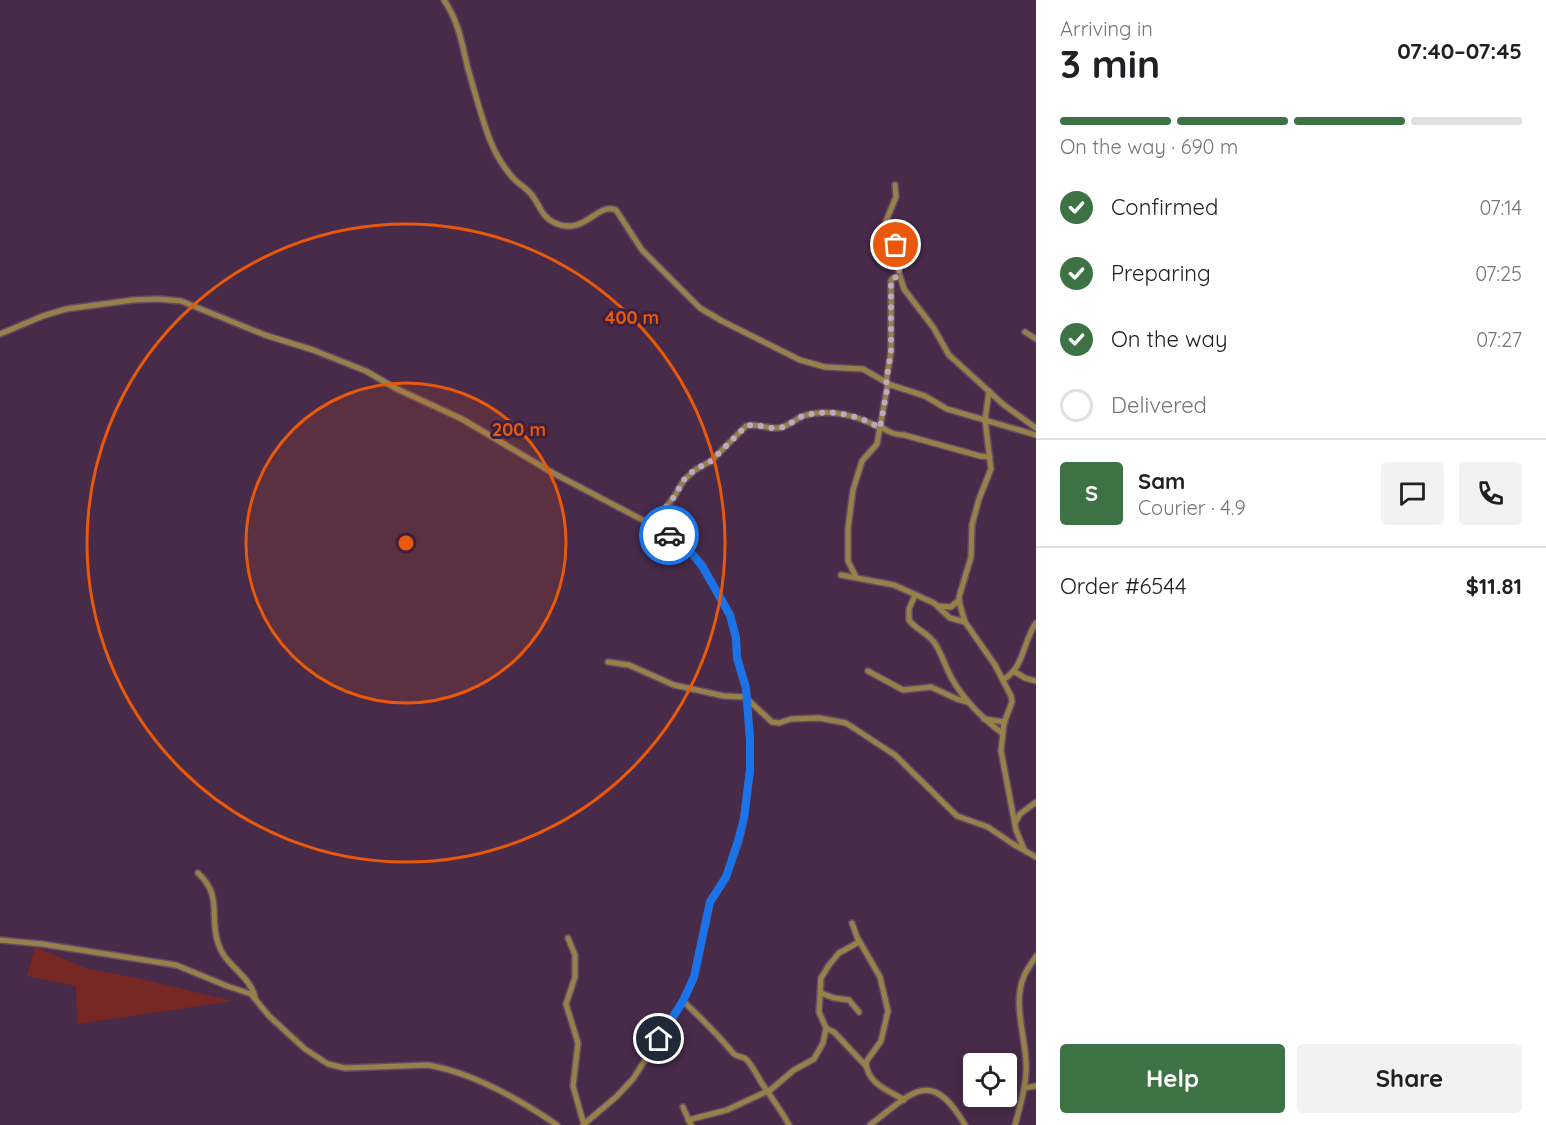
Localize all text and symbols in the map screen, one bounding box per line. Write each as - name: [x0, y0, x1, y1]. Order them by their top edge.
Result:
- text: Arriving in: [1060, 16, 1153, 41]
- text: 07:40–07:45: [1397, 37, 1522, 65]
- text: 3 min: [1060, 39, 1160, 88]
- text: On the way · 690 m: [1060, 134, 1238, 159]
- icon: check: [1060, 191, 1093, 224]
- text: Confirmed: [1111, 193, 1218, 221]
- text: 07:14: [1480, 195, 1522, 220]
- pin: [870, 219, 921, 270]
- icon: bag: [879, 228, 912, 261]
- icon: check: [1060, 257, 1093, 290]
- text: Preparing: [1111, 259, 1211, 287]
- text: 07:25: [1475, 261, 1522, 286]
- text: 400 m: [605, 306, 659, 329]
- icon: check: [1060, 323, 1093, 356]
- text: On the way: [1111, 325, 1227, 353]
- text: 07:27: [1476, 327, 1522, 352]
- text: Delivered: [1111, 391, 1207, 419]
- text: 200 m: [492, 418, 546, 441]
- button: chat: [1381, 462, 1444, 525]
- button: phone: [1459, 462, 1522, 525]
- text: Sam: [1138, 467, 1185, 495]
- text: S: [1085, 479, 1098, 507]
- text: Courier · 4.9: [1138, 495, 1246, 520]
- courier: [639, 505, 699, 565]
- icon: car: [653, 519, 686, 552]
- centre of rings: [396, 533, 416, 553]
- text: Order #6544: [1060, 572, 1186, 600]
- text: $11.81: [1466, 572, 1522, 600]
- pin: [633, 1013, 684, 1064]
- icon: home: [642, 1022, 675, 1055]
- button: Help: [1060, 1044, 1285, 1113]
- button: Share: [1297, 1044, 1522, 1113]
- map controls: [963, 1053, 1017, 1107]
- button: locate: [963, 1053, 1017, 1107]

